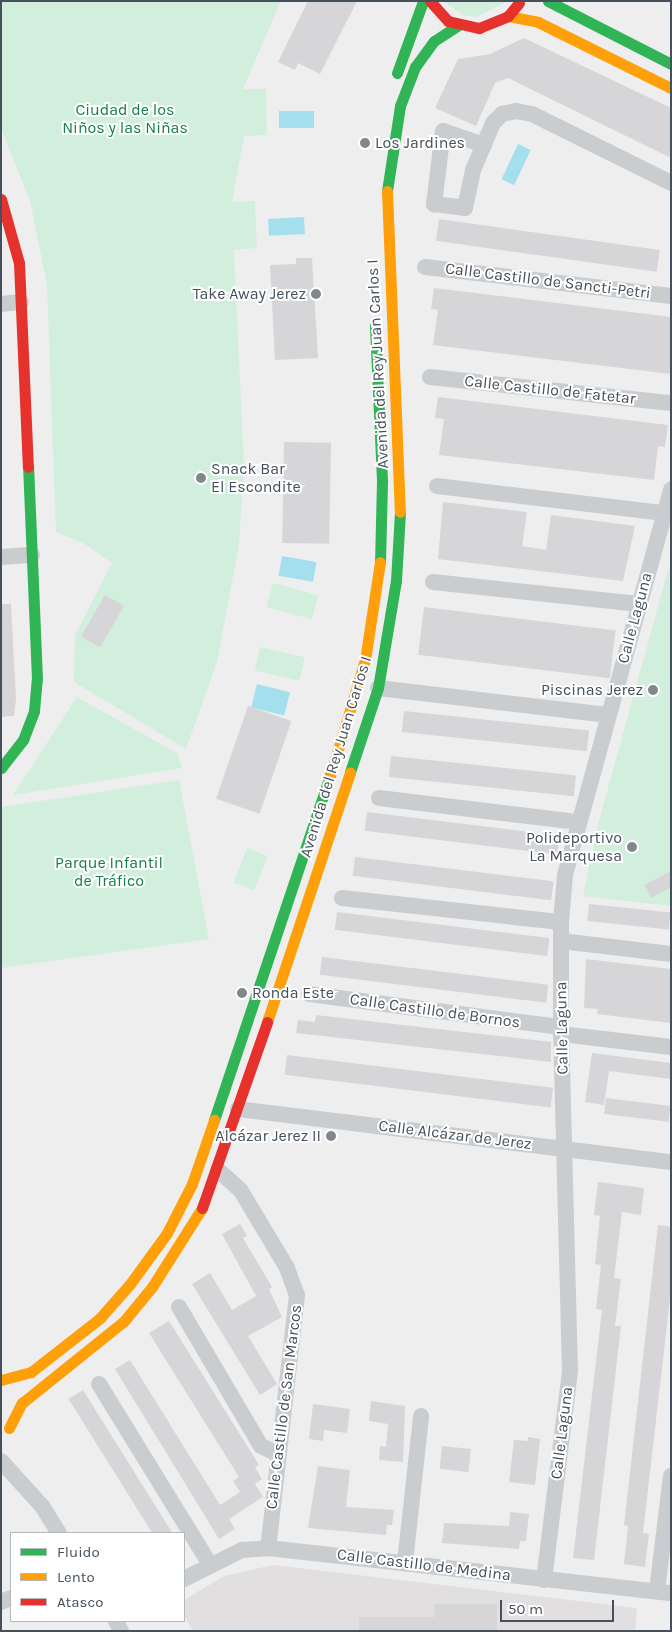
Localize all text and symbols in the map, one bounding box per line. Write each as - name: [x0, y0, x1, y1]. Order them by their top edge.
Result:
- park label: Ciudad de los Niños y las Niñas: [62, 100, 188, 138]
- place label: Los Jardines: [375, 133, 465, 153]
- marker: Los Jardines: [359, 137, 371, 149]
- street label: Avenida del Rey Juan Carlos I: [363, 259, 393, 469]
- street label: Calle Castillo de Sancti-Petri: [444, 259, 652, 303]
- place label: Take Away Jerez: [193, 284, 306, 304]
- marker: Take Away Jerez: [310, 288, 322, 300]
- street label: Calle Castillo de Fatetar: [463, 371, 637, 409]
- place label: Snack Bar El Escondite: [211, 459, 301, 497]
- marker: Snack Bar El Escondite: [195, 472, 207, 484]
- street label: Calle Laguna: [614, 571, 656, 665]
- street label: Avenida del Rey Juan Carlos I: [296, 654, 376, 860]
- place label: Piscinas Jerez: [541, 680, 643, 700]
- marker: Piscinas Jerez: [647, 684, 659, 696]
- place label: Polideportivo La Marquesa: [526, 828, 622, 866]
- marker: Polideportivo La Marquesa: [626, 841, 638, 853]
- park label: Parque Infantil de Tráfico: [55, 853, 163, 891]
- street label: Calle Laguna: [552, 981, 572, 1075]
- place label: Ronda Este: [252, 983, 334, 1003]
- marker: Ronda Este: [236, 987, 248, 999]
- street label: Calle Castillo de Bornos: [349, 990, 521, 1032]
- street label: Calle Alcázar de Jerez: [377, 1116, 533, 1154]
- place label: Alcázar Jerez II: [215, 1126, 321, 1146]
- marker: Alcázar Jerez II: [325, 1130, 337, 1142]
- street label: Calle Castillo de San Marcos: [262, 1304, 306, 1510]
- street label: Calle Laguna: [547, 1386, 577, 1480]
- legend: [10, 1532, 185, 1622]
- text: Fluido: [57, 1543, 100, 1561]
- street label: Calle Castillo de Medina: [336, 1545, 512, 1585]
- text: Lento: [57, 1568, 95, 1586]
- scale bar: [502, 1590, 616, 1622]
- text: Atasco: [57, 1593, 103, 1611]
- text: 50 m: [508, 1600, 543, 1618]

